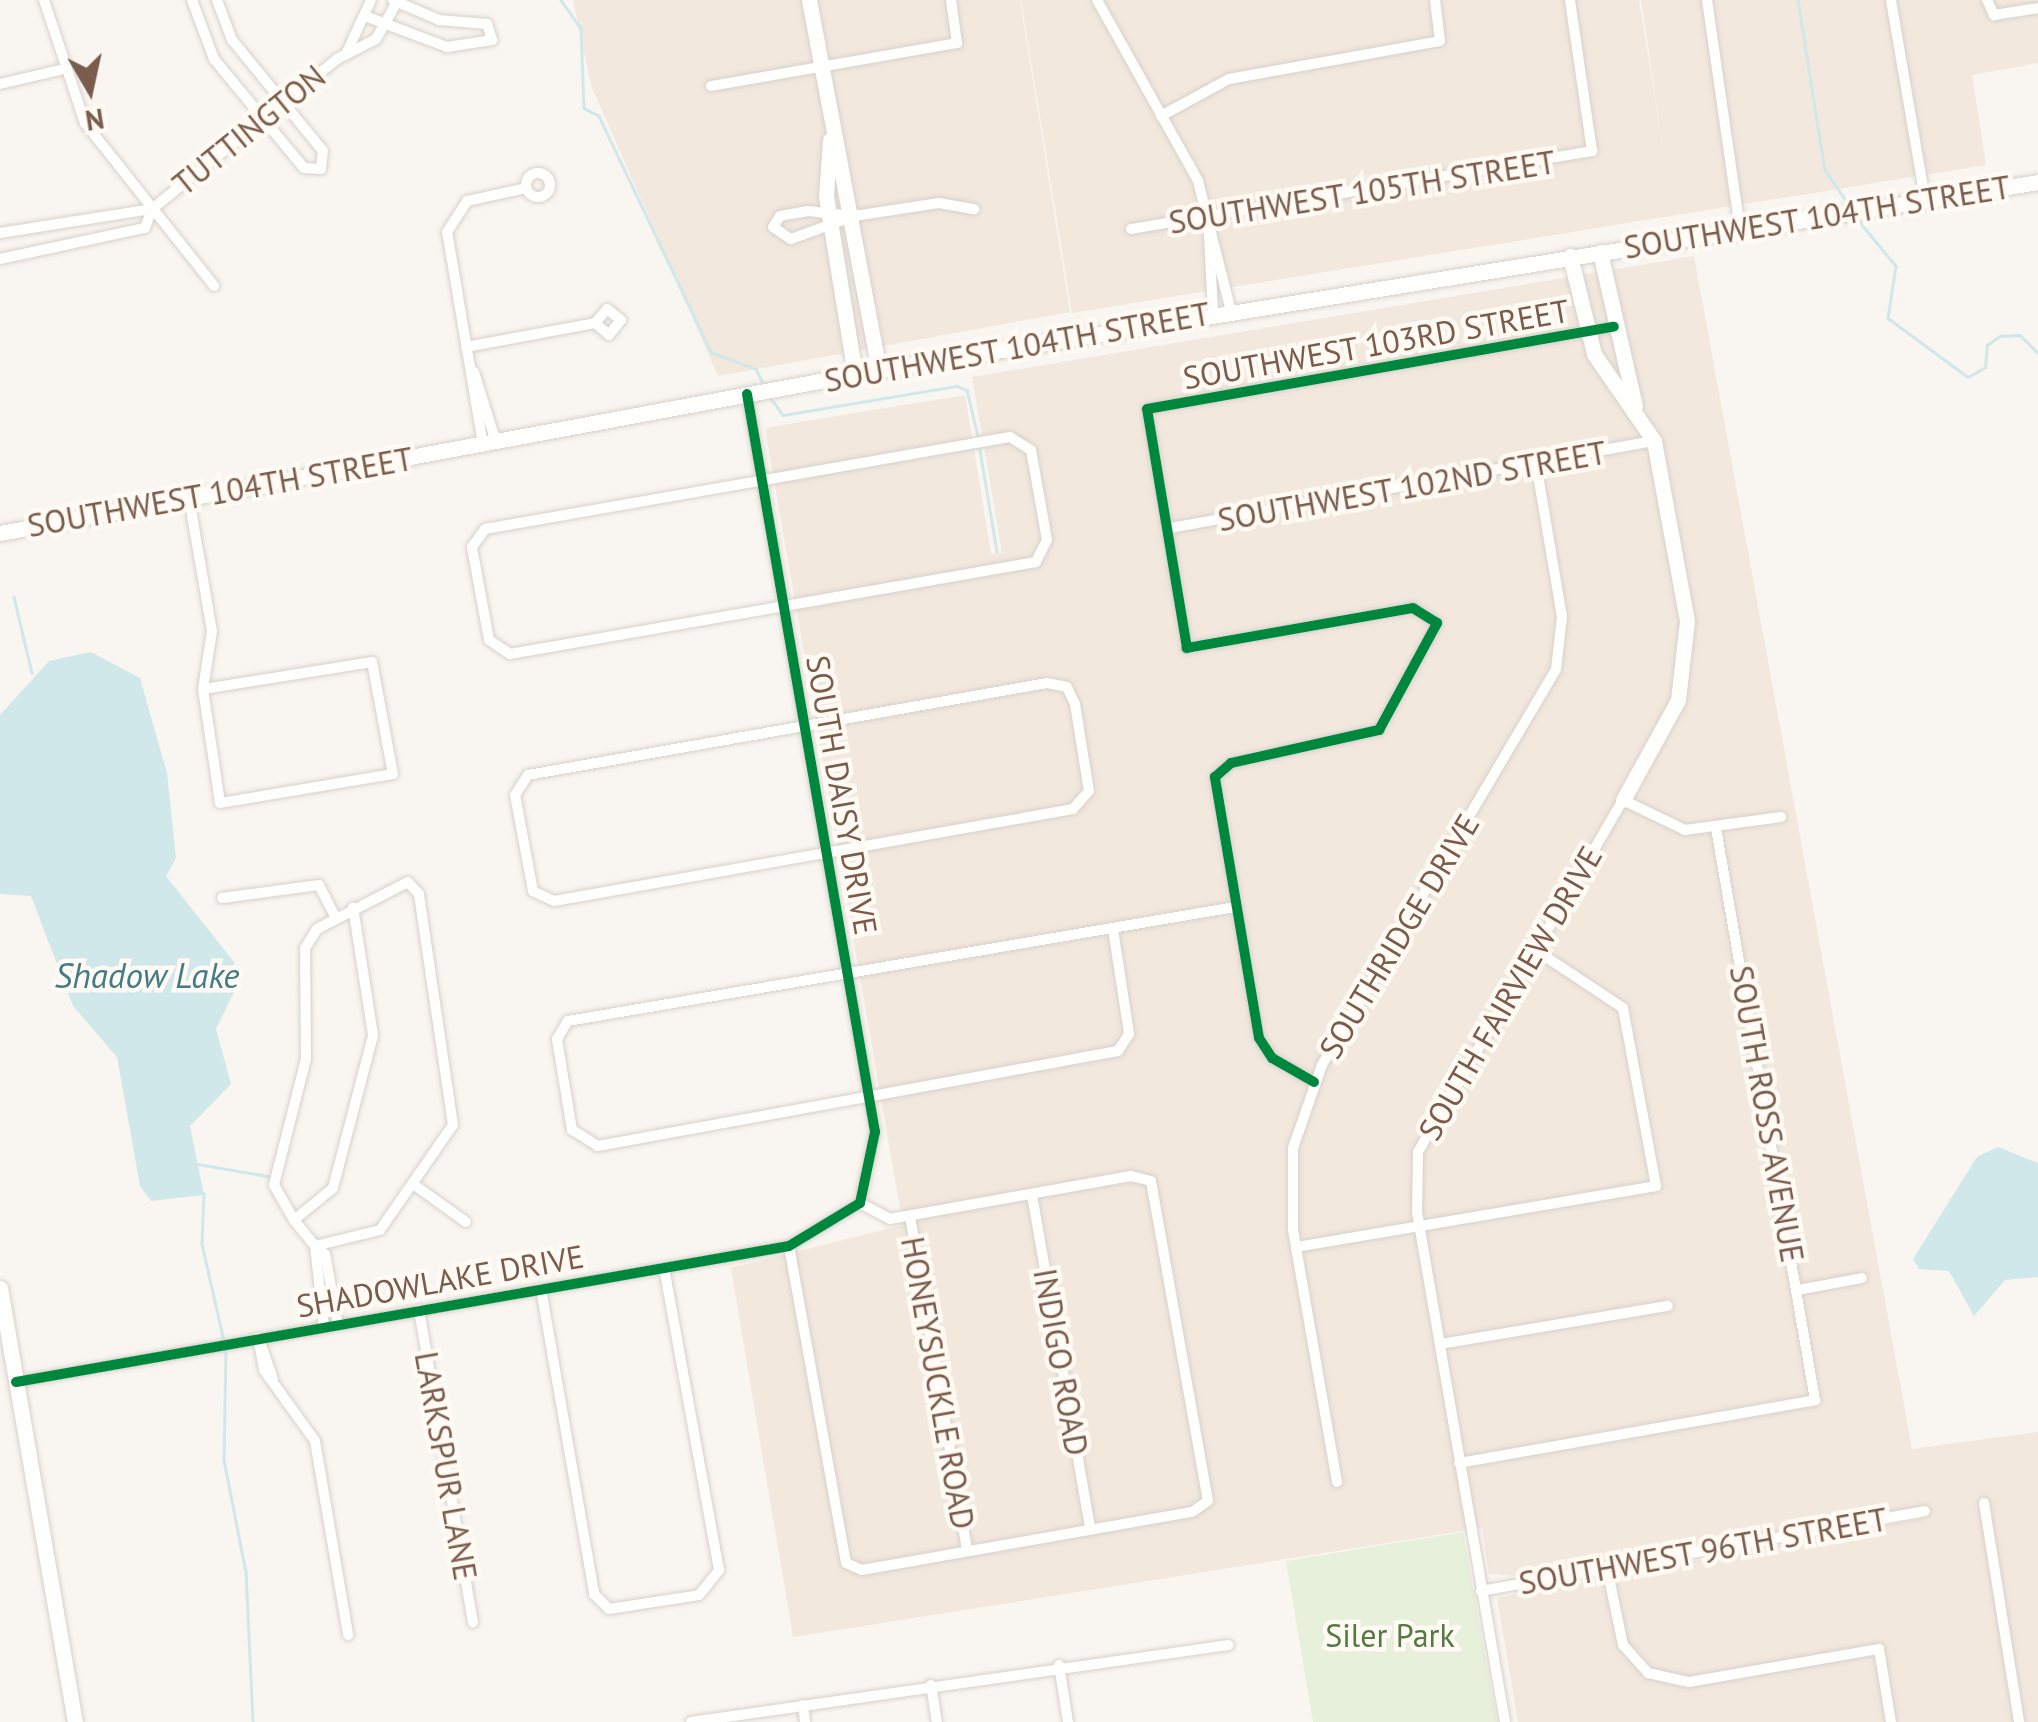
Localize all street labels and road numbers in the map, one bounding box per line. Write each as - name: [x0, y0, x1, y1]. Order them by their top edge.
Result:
- street label: TUTTINGTON: [165, 57, 333, 203]
- street label: SOUTHWEST 105TH STREET: [1165, 142, 1559, 242]
- street label: SOUTHWEST 104TH STREET: [1620, 167, 2014, 267]
- street label: SOUTHWEST 103RD STREET: [1179, 291, 1573, 397]
- street label: SOUTHWEST 104TH STREET: [821, 294, 1213, 400]
- street label: SOUTHWEST 102ND STREET: [1214, 433, 1610, 539]
- street label: SOUTHWEST 104TH STREET: [24, 439, 416, 545]
- street label: SOUTH DAISY DRIVE: [798, 652, 886, 938]
- street label: SOUTHRIDGE DRIVE: [1311, 807, 1487, 1065]
- street label: SOUTH FAIRVIEW DRIVE: [1410, 839, 1610, 1147]
- street label: SOUTH ROSS AVENUE: [1722, 962, 1812, 1266]
- street label: HONEYSUCKLE ROAD: [893, 1234, 983, 1532]
- street label: SHADOWLAKE DRIVE: [293, 1237, 587, 1325]
- street label: INDIGO ROAD: [1026, 1265, 1096, 1459]
- street label: LARKSPUR LANE: [407, 1349, 485, 1583]
- street label: SOUTHWEST 96TH STREET: [1515, 1500, 1891, 1602]

